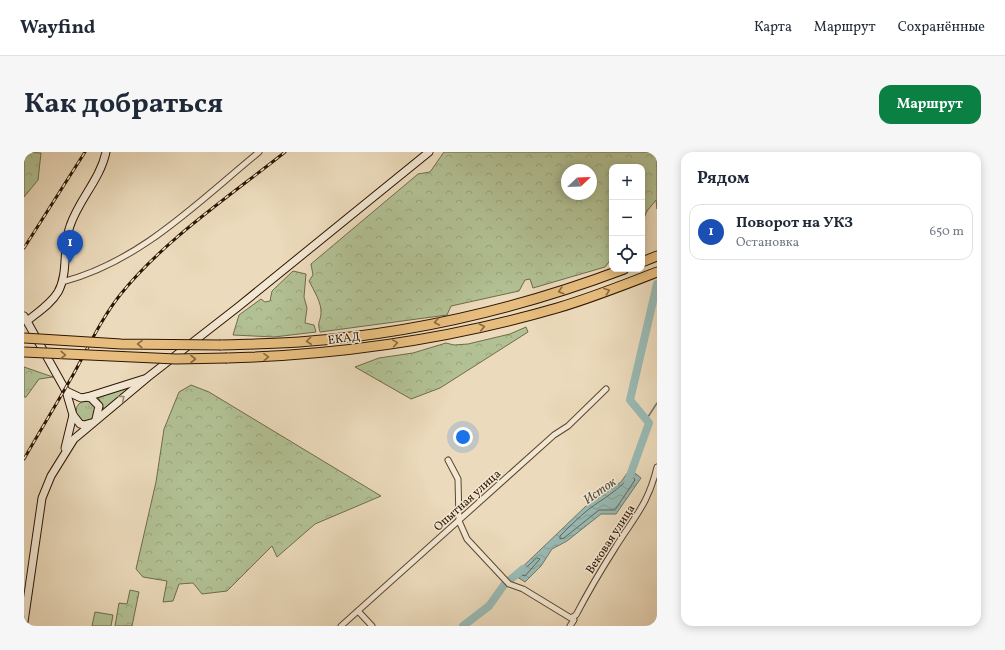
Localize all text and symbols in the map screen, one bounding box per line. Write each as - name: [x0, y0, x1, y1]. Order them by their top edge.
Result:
- text: Wayfind: [20, 15, 95, 41]
- text: Карта: [754, 18, 792, 37]
- text: Маршрут: [814, 18, 876, 37]
- text: Сохранённые: [898, 18, 985, 37]
- text: Как добраться: [24, 85, 223, 124]
- button: Маршрут: [879, 85, 981, 124]
- north arrow: [561, 164, 597, 200]
- map controls: [609, 164, 645, 272]
- button: +: [609, 164, 645, 200]
- text: Рядом: [697, 167, 750, 190]
- button: −: [609, 200, 645, 236]
- text: Поворот на УКЗ: [736, 213, 853, 234]
- text: 1: [708, 223, 714, 241]
- text: 650 m: [930, 223, 964, 241]
- pin: 1: [57, 230, 83, 263]
- text: Остановка: [736, 234, 799, 252]
- button: locate: [609, 236, 645, 272]
- one-way arrow: [557, 286, 564, 295]
- one-way arrow: [604, 288, 611, 296]
- one-way arrow: [434, 317, 440, 326]
- one-way arrow: [479, 324, 485, 332]
- street label: ЕКАД: [327, 329, 362, 349]
- one-way arrow: [306, 336, 312, 345]
- one-way arrow: [392, 339, 398, 348]
- one-way arrow: [137, 340, 143, 349]
- one-way arrow: [60, 351, 66, 359]
- one-way arrow: [263, 353, 269, 361]
- one-way arrow: [190, 355, 196, 363]
- one-way arrow: [118, 396, 125, 403]
- your location: [453, 427, 473, 447]
- street label: Опытная улица: [431, 466, 505, 535]
- water label: Исток: [580, 473, 621, 509]
- street label: Вековая улица: [582, 502, 639, 577]

